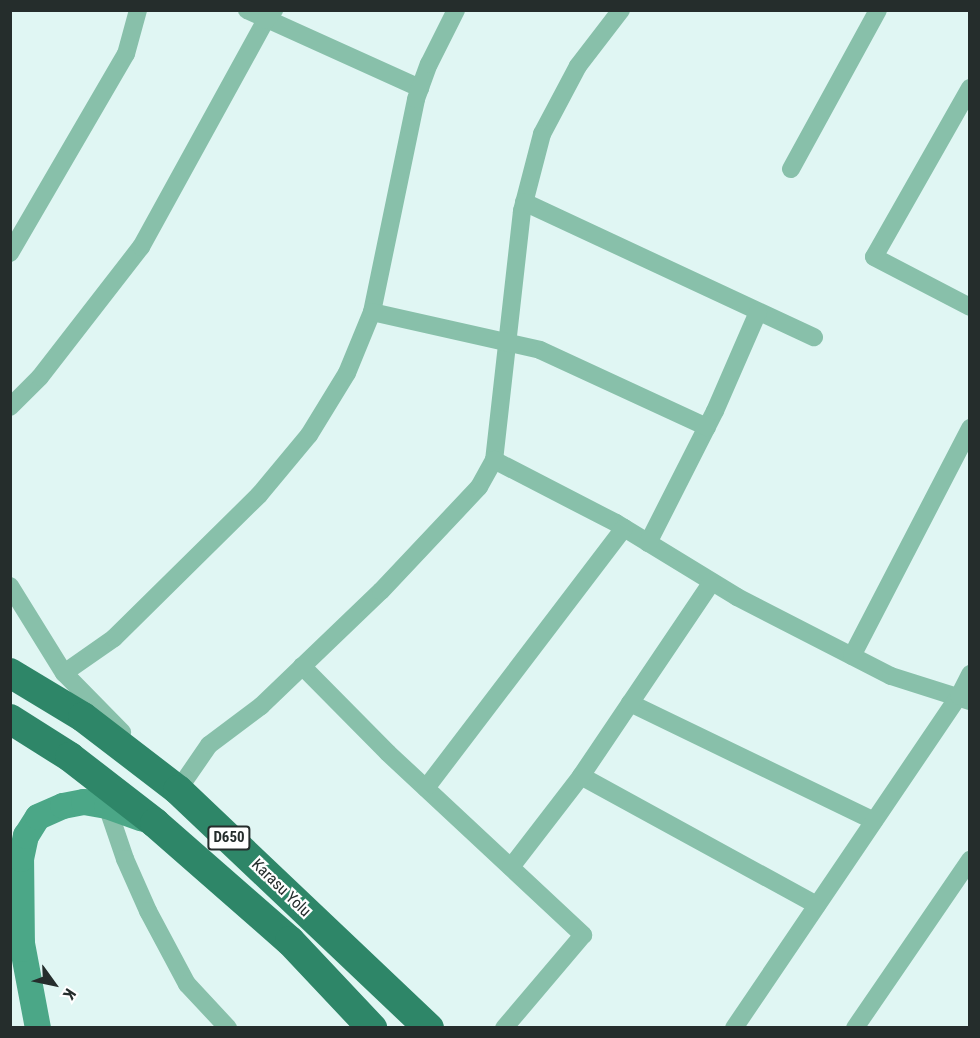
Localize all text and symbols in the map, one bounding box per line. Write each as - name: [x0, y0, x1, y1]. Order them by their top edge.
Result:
- road number: D650: [206, 826, 252, 850]
- street label: Karasu Yolu: [247, 855, 315, 921]
- north arrow: [24, 954, 84, 1014]
- text: K: [59, 985, 80, 1003]

